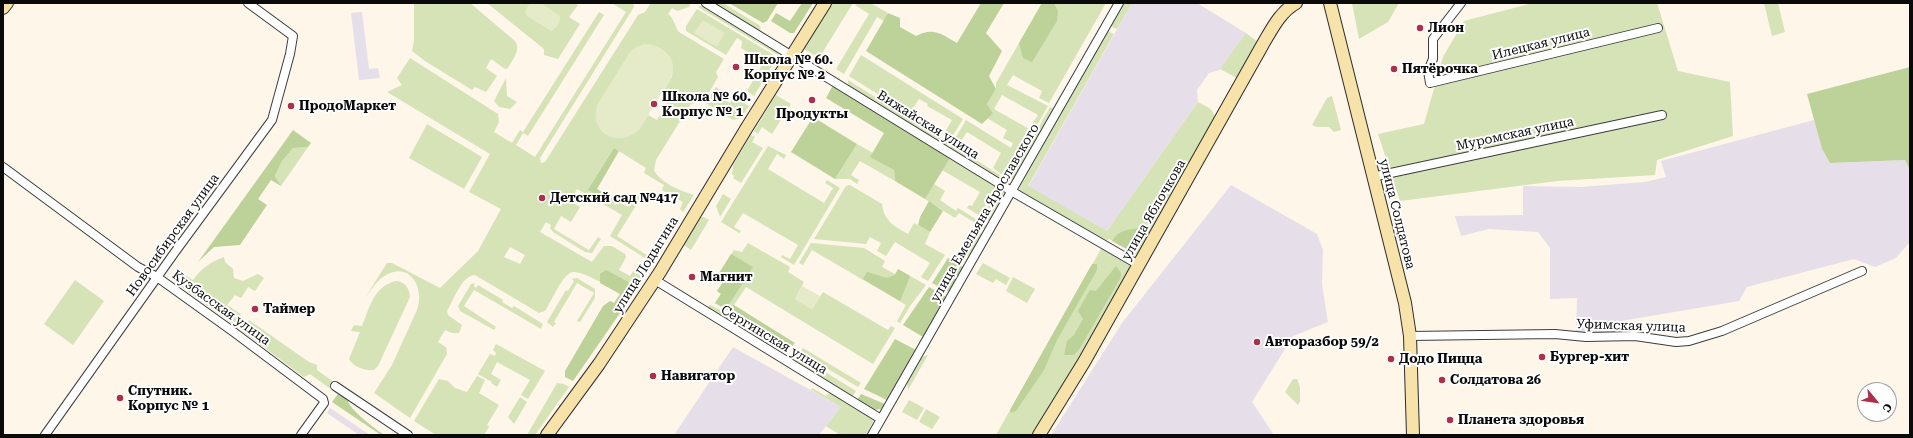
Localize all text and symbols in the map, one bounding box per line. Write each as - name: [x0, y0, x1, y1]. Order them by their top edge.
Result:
- place label: Лион: [1428, 20, 1464, 36]
- marker: Лион: [1415, 23, 1425, 33]
- street label: Илецкая улица: [1491, 24, 1591, 64]
- place label: Школа № 60. Корпус № 2: [744, 52, 833, 83]
- place label: Пятёрочка: [1402, 61, 1478, 77]
- marker: Школа № 60. Корпус № 2: [731, 62, 741, 72]
- marker: Пятёрочка: [1389, 64, 1399, 74]
- street label: Вижайская улица: [874, 87, 982, 163]
- place label: Школа № 60. Корпус № 1: [662, 89, 751, 120]
- marker: Продукты: [807, 95, 817, 105]
- place label: ПродоМаркет: [299, 98, 396, 114]
- marker: Школа № 60. Корпус № 1: [649, 99, 659, 109]
- marker: ПродоМаркет: [286, 101, 296, 111]
- place label: Продукты: [776, 106, 848, 122]
- street label: Муромская улица: [1455, 114, 1575, 154]
- street label: улица Емельяна Ярославского: [927, 121, 1043, 305]
- street label: улица Яблочкова: [1119, 157, 1189, 263]
- street label: улица Солдатова: [1376, 157, 1418, 271]
- street label: Новосибирская улица: [123, 171, 223, 299]
- place label: Детский сад №417: [550, 190, 678, 206]
- marker: Детский сад №417: [537, 193, 547, 203]
- street label: улица Лодыгина: [610, 214, 682, 316]
- street label: Кузбасская улица: [169, 267, 273, 349]
- place label: Магнит: [700, 269, 752, 285]
- marker: Магнит: [687, 272, 697, 282]
- place label: Таймер: [263, 301, 315, 317]
- street label: Сергинская улица: [718, 302, 830, 378]
- marker: Таймер: [250, 304, 260, 314]
- street label: Уфимская улица: [1576, 316, 1686, 336]
- place label: Авторазбор 59/2: [1265, 334, 1379, 350]
- marker: Авторазбор 59/2: [1252, 337, 1262, 347]
- place label: Бургер-хит: [1550, 349, 1629, 365]
- place label: Додо Пицца: [1399, 351, 1482, 367]
- marker: Бургер-хит: [1537, 352, 1547, 362]
- marker: Додо Пицца: [1386, 354, 1396, 364]
- place label: Навигатор: [661, 368, 735, 384]
- marker: Навигатор: [648, 371, 658, 381]
- place label: Солдатова 26: [1450, 372, 1541, 388]
- marker: Солдатова 26: [1437, 375, 1447, 385]
- north arrow: [1857, 382, 1897, 422]
- place label: Спутник. Корпус № 1: [128, 383, 209, 414]
- marker: Спутник. Корпус № 1: [115, 393, 125, 403]
- text: С: [1880, 401, 1895, 414]
- place label: Планета здоровья: [1458, 412, 1584, 428]
- marker: Планета здоровья: [1445, 415, 1455, 425]

